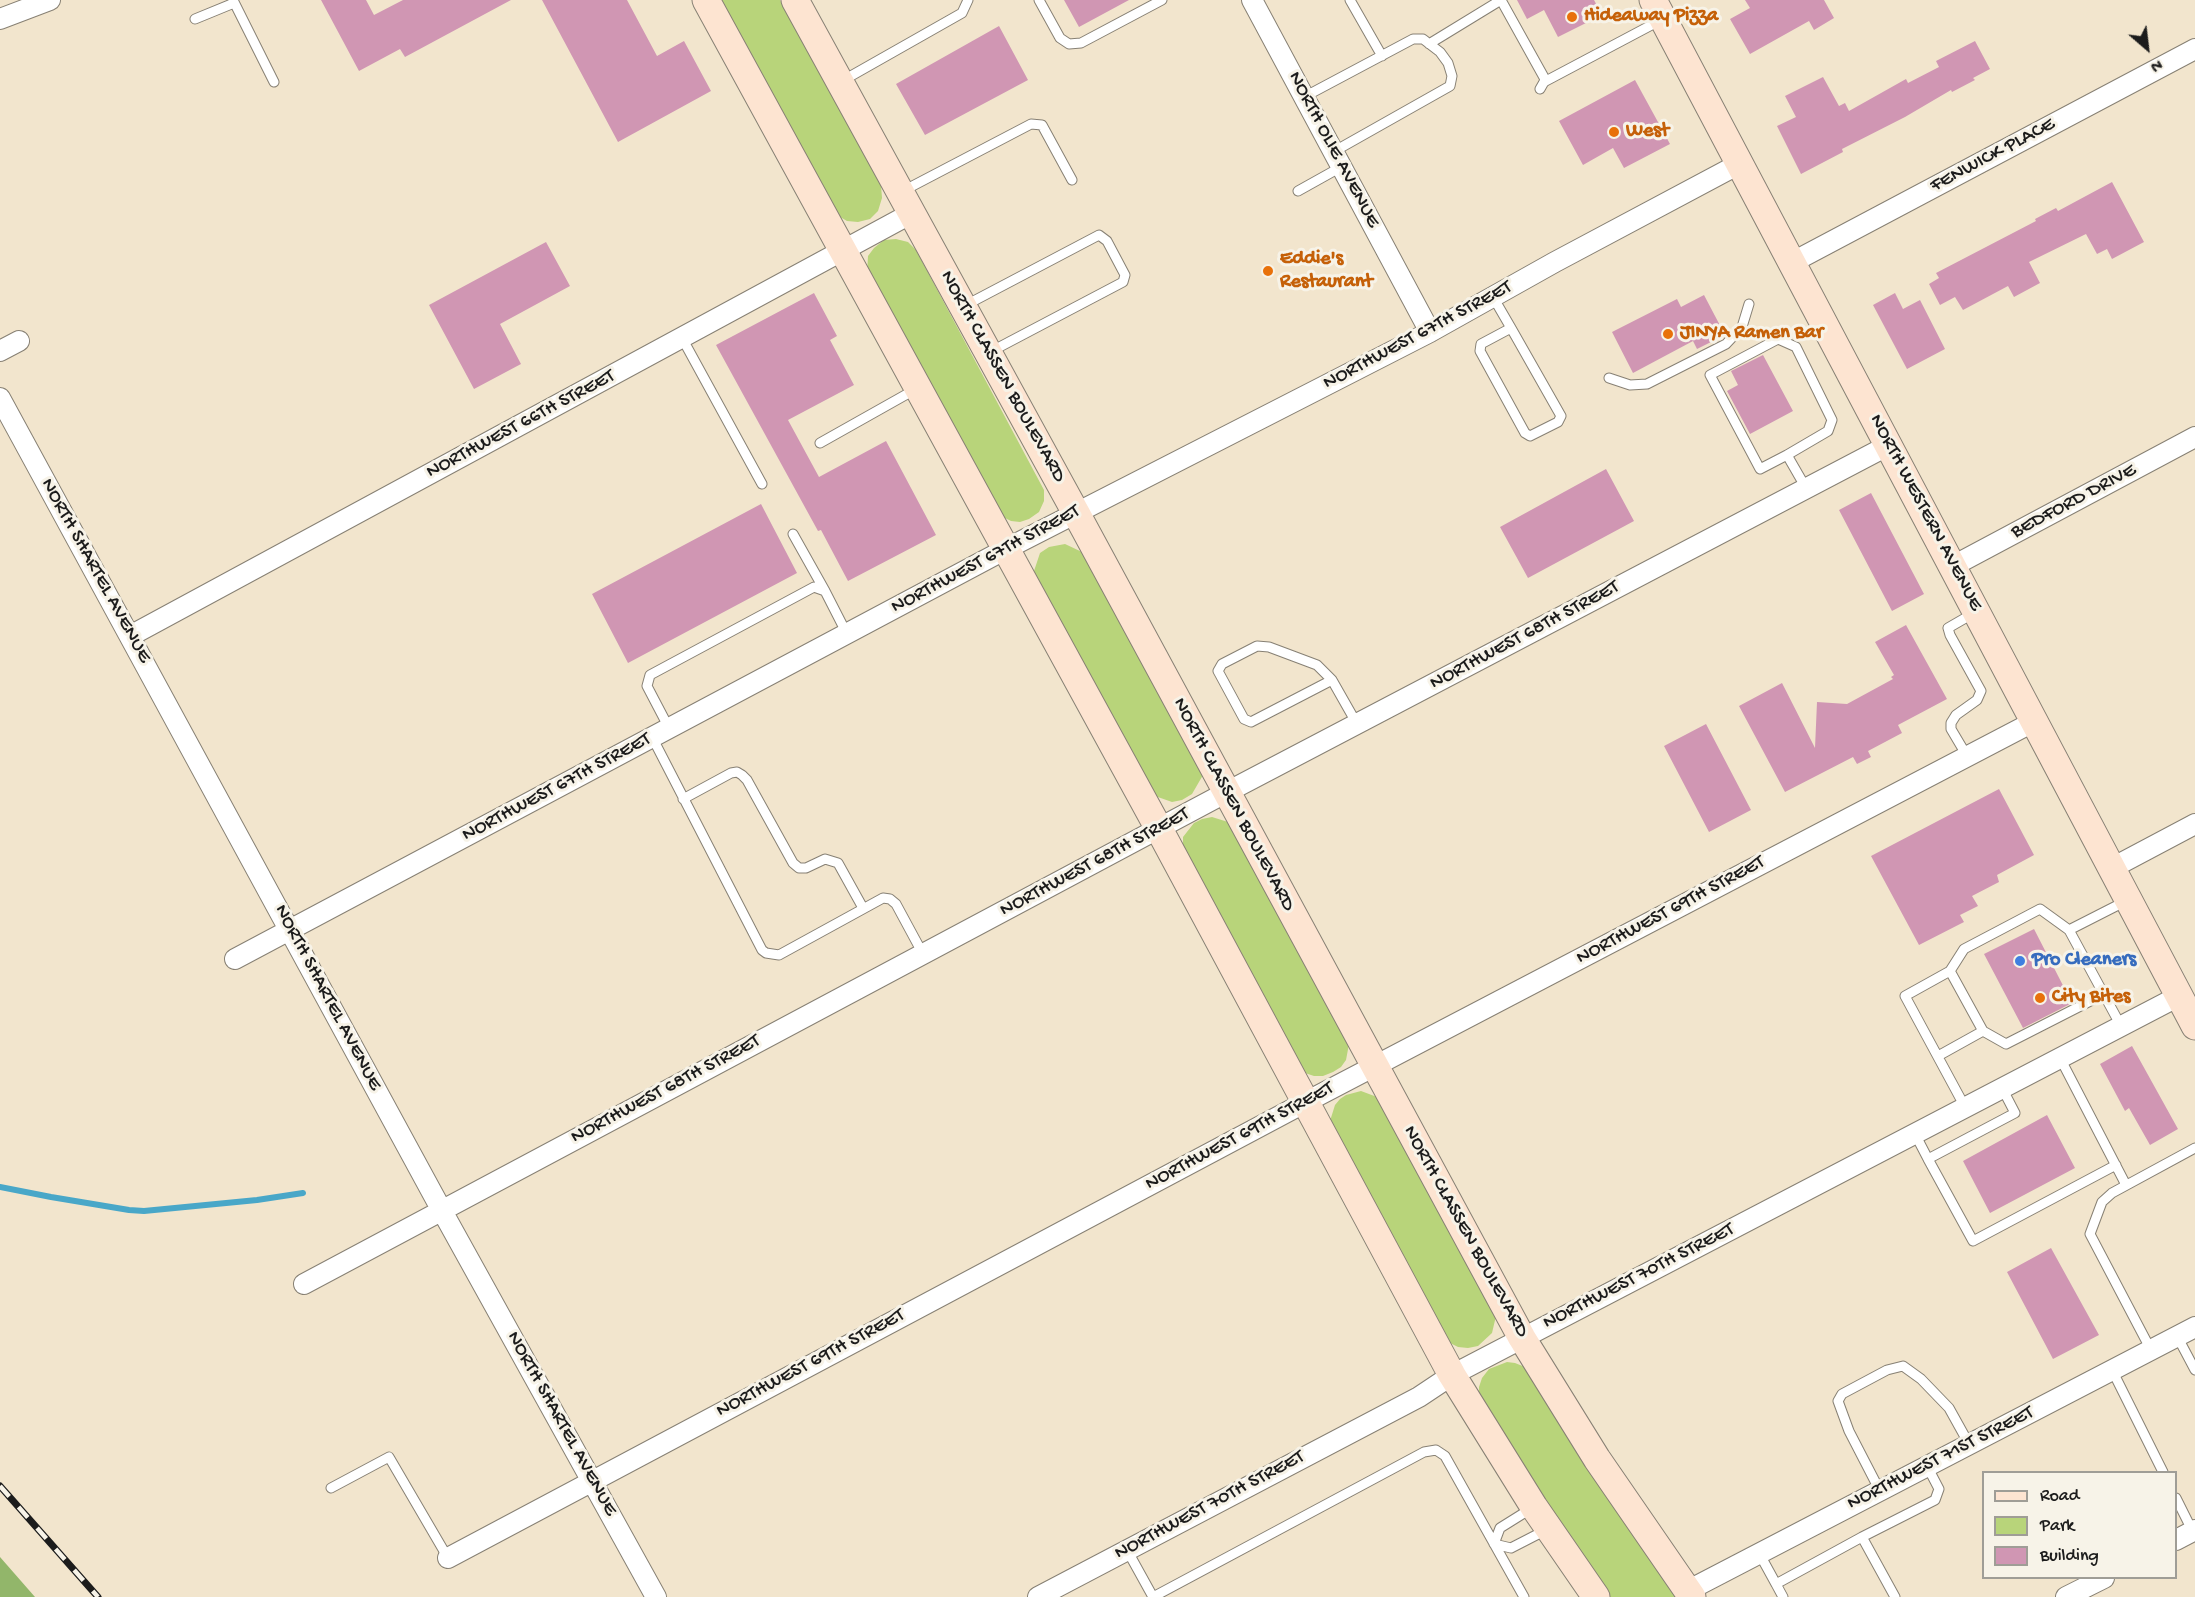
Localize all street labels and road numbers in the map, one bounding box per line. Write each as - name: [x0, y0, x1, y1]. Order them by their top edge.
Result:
- street label: NORTH OLIE AVENUE: [1282, 68, 1384, 232]
- street label: FENWICK PLACE: [1927, 113, 2059, 199]
- street label: NORTH CLASSEN BOULEVARD: [934, 267, 1070, 487]
- street label: NORTHWEST 67TH STREET: [1320, 276, 1516, 396]
- street label: NORTHWEST 66TH STREET: [423, 365, 619, 485]
- street label: NORTH WESTERN AVENUE: [1863, 411, 1987, 615]
- street label: BEDFORD DRIVE: [2007, 459, 2141, 545]
- street label: NORTH SHARTEL AVENUE: [34, 475, 156, 667]
- street label: NORTHWEST 67TH STREET: [888, 500, 1084, 620]
- street label: NORTHWEST 68TH STREET: [1426, 576, 1624, 696]
- street label: NORTH CLASSEN BOULEVARD: [1166, 694, 1300, 916]
- street label: NORTHWEST 67TH STREET: [459, 728, 655, 848]
- street label: NORTHWEST 68TH STREET: [996, 803, 1194, 923]
- street label: NORTHWEST 69TH STREET: [1573, 851, 1769, 971]
- street label: NORTH SHARTEL AVENUE: [268, 901, 386, 1095]
- street label: NORTHWEST 68TH STREET: [567, 1030, 765, 1150]
- street label: NORTHWEST 69TH STREET: [1142, 1077, 1338, 1197]
- street label: NORTH CLASSEN BOULEVARD: [1397, 1122, 1533, 1342]
- street label: NORTHWEST 70TH STREET: [1539, 1218, 1739, 1336]
- street label: NORTHWEST 69TH STREET: [713, 1304, 909, 1424]
- street label: NORTH SHARTEL AVENUE: [500, 1328, 622, 1520]
- street label: NORTHWEST 71ST STREET: [1844, 1402, 2038, 1516]
- street label: NORTHWEST 70TH STREET: [1111, 1446, 1309, 1566]

